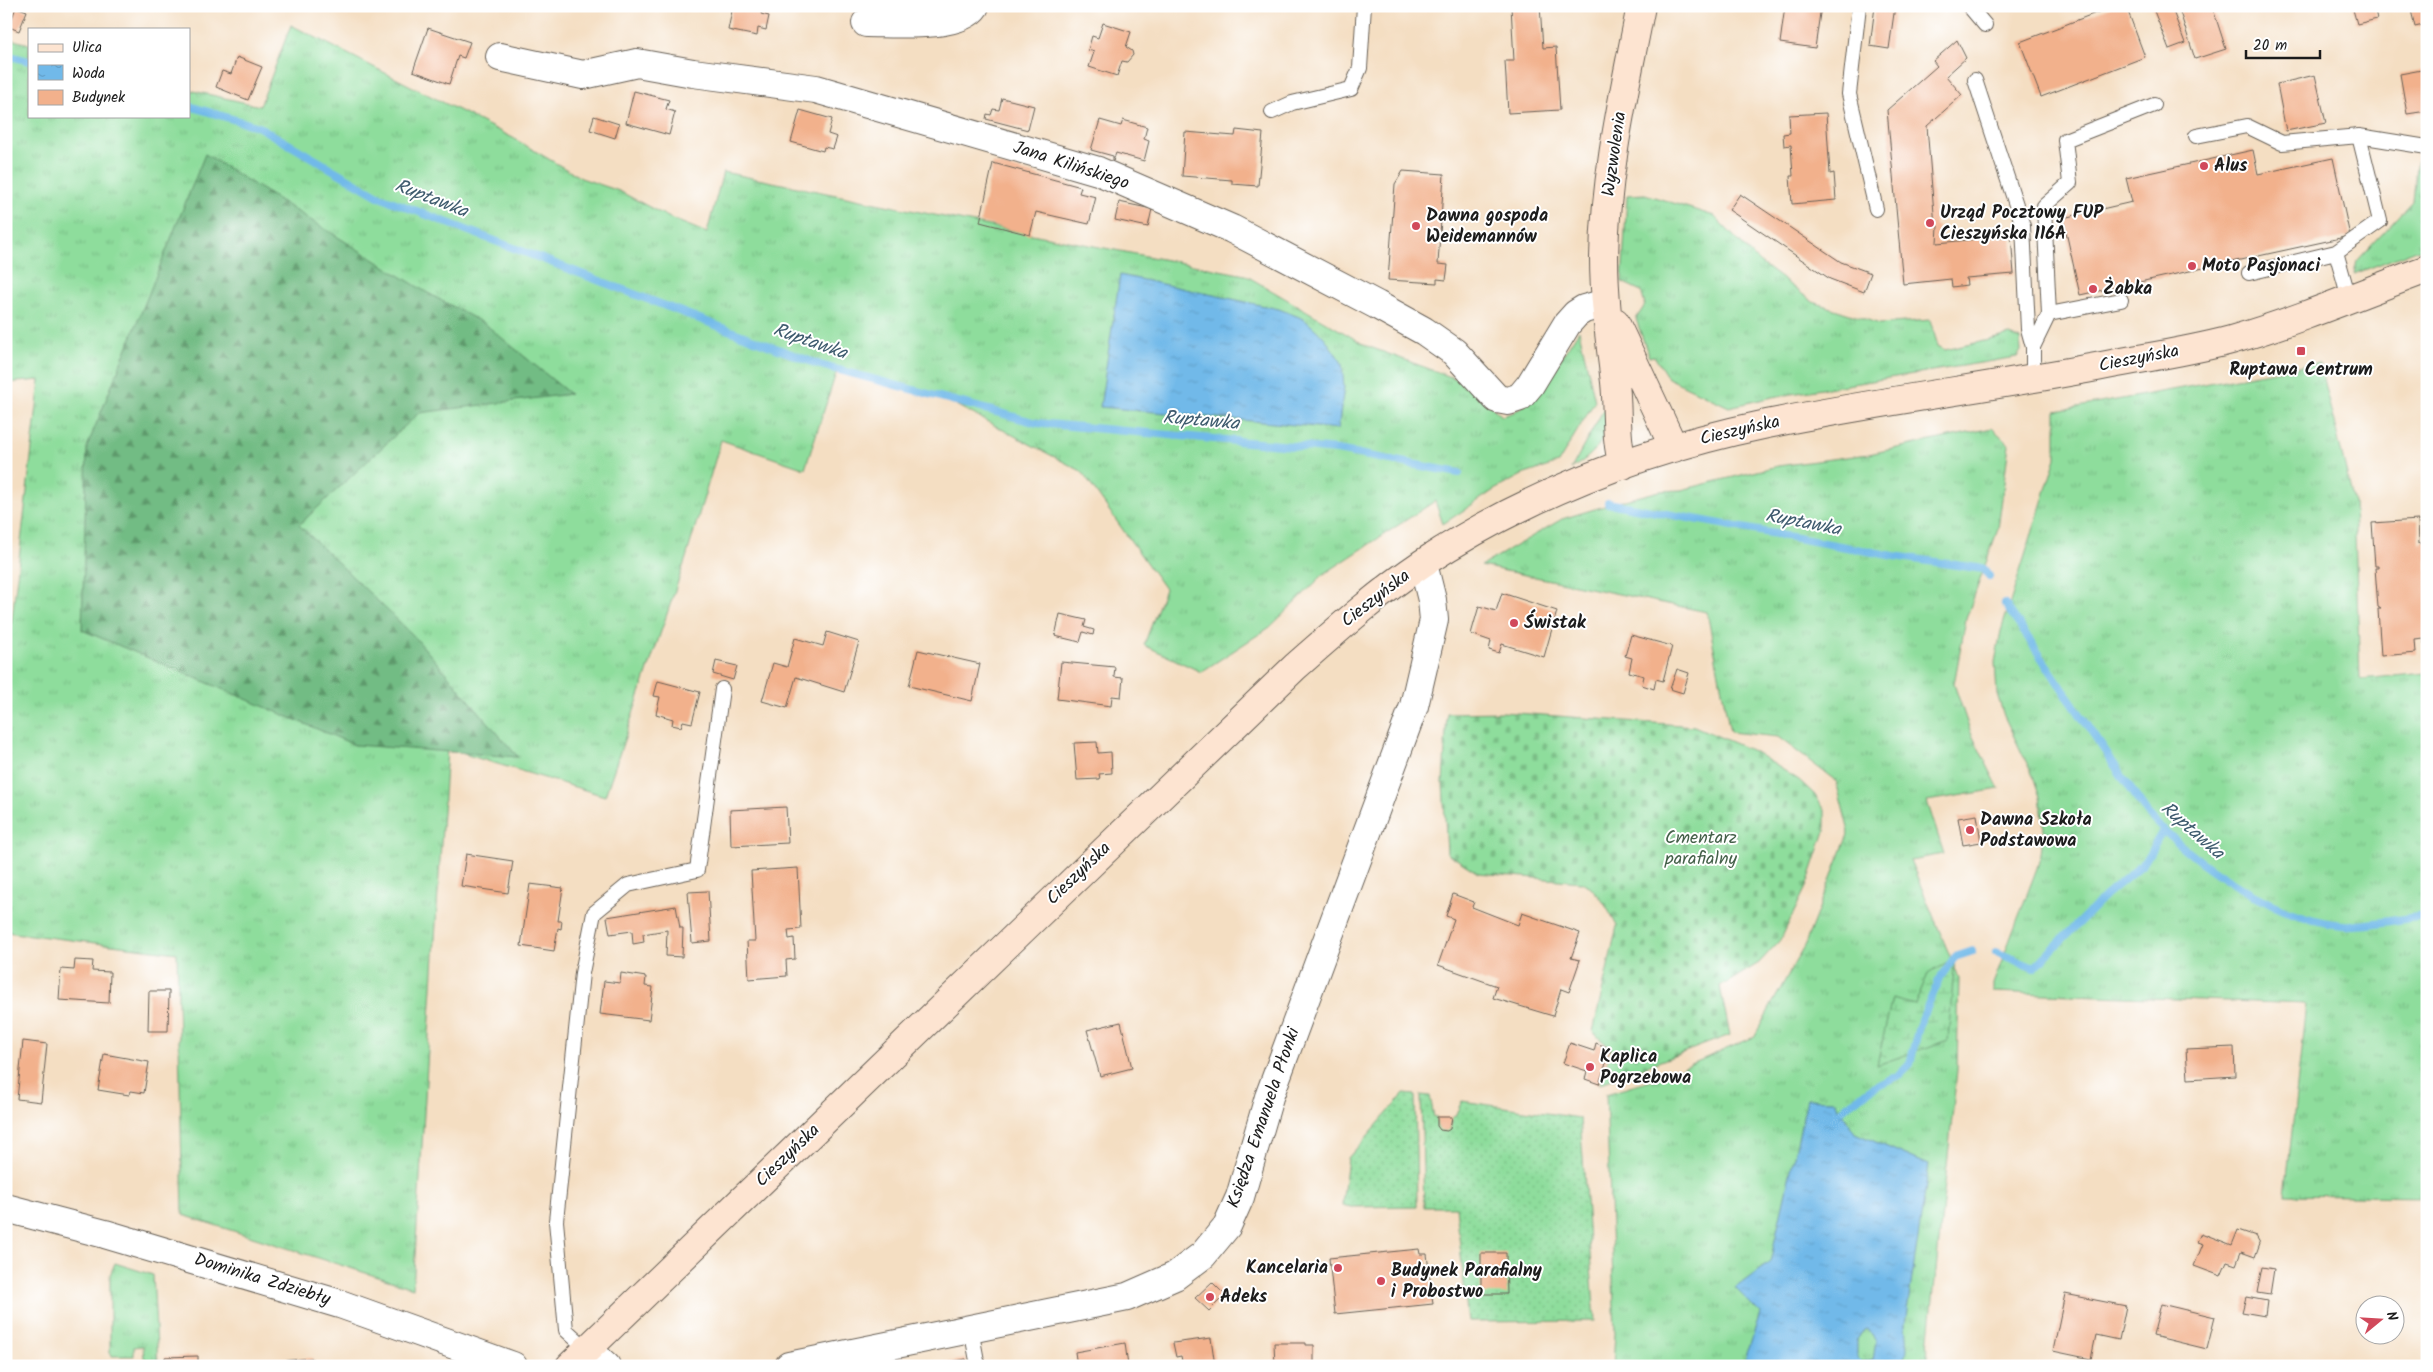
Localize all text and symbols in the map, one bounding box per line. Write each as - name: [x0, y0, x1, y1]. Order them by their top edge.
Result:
- legend: [28, 28, 190, 118]
- scale bar: [2246, 28, 2319, 60]
- text: 20 m: [2253, 34, 2287, 58]
- text: Ulica: [72, 36, 102, 60]
- text: Woda: [72, 62, 105, 86]
- text: Budynek: [72, 86, 126, 110]
- street label: Wyzwolenia: [1595, 110, 1635, 198]
- street label: Jana Kilińskiego: [1009, 134, 1133, 198]
- place label: Alus: [2214, 152, 2248, 181]
- marker: Alus: [2198, 160, 2210, 172]
- water label: Ruptawka: [390, 171, 473, 227]
- place label: Urząd Pocztowy FUP Cieszyńska 116A: [1940, 199, 2104, 249]
- place label: Dawna gospoda Weidemannów: [1426, 202, 1548, 252]
- marker: Urząd Pocztowy FUP Cieszyńska 116A: [1924, 217, 1936, 229]
- marker: Dawna gospoda Weidemannów: [1410, 220, 1422, 232]
- place label: Moto Pasjonaci: [2202, 252, 2320, 281]
- marker: Moto Pasjonaci: [2186, 260, 2198, 272]
- place label: Żabka: [2103, 275, 2152, 304]
- marker: Żabka: [2087, 283, 2099, 295]
- water label: Ruptawka: [769, 315, 852, 369]
- street label: Cieszyńska: [2096, 337, 2182, 381]
- marker: Ruptawa Centrum: [2295, 345, 2307, 357]
- place label: Ruptawa Centrum: [2229, 356, 2373, 385]
- water label: Ruptawka: [1162, 403, 1241, 439]
- street label: Cieszyńska: [1697, 408, 1783, 454]
- water label: Ruptawka: [1763, 501, 1844, 545]
- street label: Cieszyńska: [1335, 563, 1417, 635]
- place label: Świstak: [1524, 609, 1587, 638]
- marker: Świstak: [1508, 617, 1520, 629]
- water label: Ruptawka: [2153, 795, 2231, 868]
- place label: Dawna Szkoła Podstawowa: [1980, 806, 2092, 856]
- park label: Cmentarz parafialny: [1664, 824, 1737, 874]
- marker: Dawna Szkoła Podstawowa: [1964, 824, 1976, 836]
- street label: Cieszyńska: [1040, 835, 1118, 913]
- street label: Księdza Emanuela Płonki: [1219, 1023, 1309, 1212]
- place label: Kaplica Pogrzebowa: [1600, 1043, 1691, 1093]
- marker: Kaplica Pogrzebowa: [1584, 1061, 1596, 1073]
- street label: Cieszyńska: [749, 1117, 827, 1195]
- street label: Dominika Zdziebły: [190, 1245, 334, 1315]
- place label: Kancelaria: [1246, 1254, 1328, 1283]
- place label: Budynek Parafialny i Probostwo: [1391, 1257, 1543, 1307]
- marker: Kancelaria: [1332, 1262, 1344, 1274]
- marker: Budynek Parafialny i Probostwo: [1375, 1275, 1387, 1287]
- place label: Adeks: [1220, 1283, 1268, 1312]
- marker: Adeks: [1204, 1291, 1216, 1303]
- north arrow: [2356, 1294, 2406, 1344]
- text: N: [2380, 1309, 2403, 1324]

